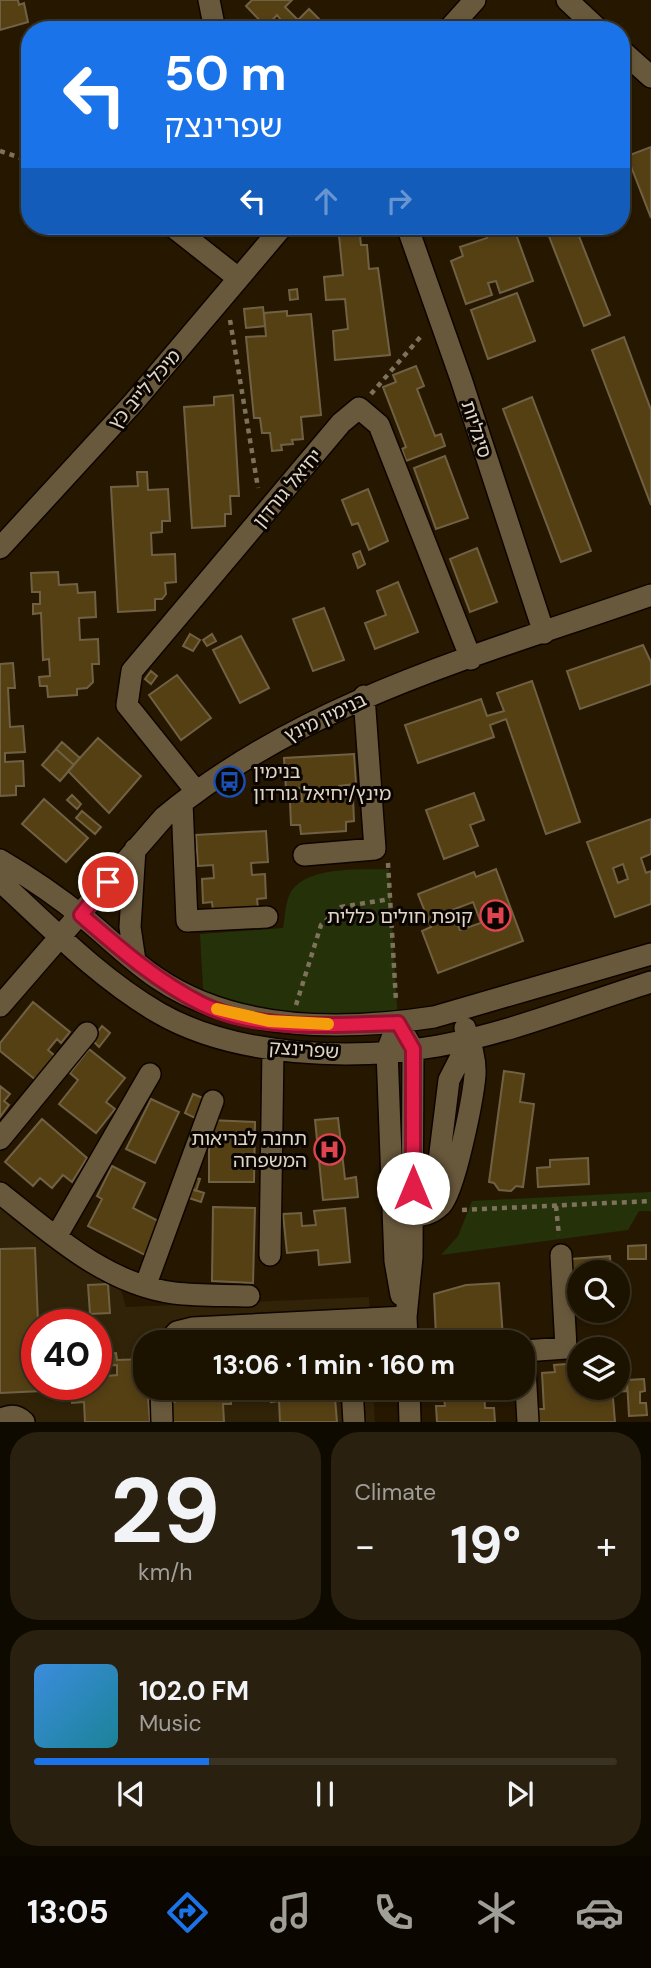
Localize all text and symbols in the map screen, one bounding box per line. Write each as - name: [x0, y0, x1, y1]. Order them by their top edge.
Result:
- text: 50 m: [164, 41, 287, 105]
- icon: left: [49, 49, 140, 140]
- text: שפרינצק: [164, 105, 283, 147]
- icon: left: [234, 182, 272, 220]
- icon: ahead: [307, 182, 345, 220]
- icon: right: [380, 182, 418, 220]
- street label: מיכל לייב כץ: [103, 344, 186, 435]
- street label: סיגליות: [456, 397, 498, 461]
- street label: יחיאל גורדון: [247, 444, 328, 533]
- street label: בנימין מינץ: [280, 687, 370, 748]
- place label: בנימין מינץ/יחיאל גורדון: [253, 759, 391, 806]
- bus stop icon: בנימין מינץ/יחיאל גורדון: [213, 765, 247, 799]
- pin: [78, 852, 138, 912]
- icon: arrive: [89, 863, 127, 901]
- hospital icon: קופת חולים כללית: [479, 899, 513, 933]
- place label: קופת חולים כללית: [327, 904, 473, 929]
- street label: שפרינצק: [268, 1035, 340, 1064]
- place label: תחנה לבריאות המשפחה: [191, 1126, 307, 1173]
- hospital icon: תחנה לבריאות המשפחה: [313, 1132, 347, 1166]
- position arrow: [376, 1151, 450, 1225]
- map controls: [567, 1260, 630, 1400]
- button: search: [567, 1260, 630, 1323]
- speed limit sign: 40: [21, 1309, 112, 1400]
- button: layers: [567, 1337, 630, 1400]
- text: 13:06 · 1 min · 160 m: [213, 1348, 455, 1382]
- text: 29: [110, 1452, 220, 1570]
- text: Climate: [355, 1477, 436, 1507]
- text: 19°: [450, 1511, 521, 1579]
- text: −: [355, 1521, 375, 1571]
- text: +: [596, 1521, 617, 1571]
- text: km/h: [138, 1557, 192, 1587]
- text: 102.0 FM: [139, 1674, 249, 1708]
- text: Music: [139, 1708, 202, 1738]
- icon: previous: [112, 1775, 150, 1813]
- icon: pause: [306, 1775, 344, 1813]
- icon: next: [501, 1775, 539, 1813]
- icon: directions: [163, 1888, 212, 1937]
- icon: music: [266, 1888, 315, 1937]
- icon: phone: [369, 1888, 418, 1937]
- icon: climate: [472, 1888, 521, 1937]
- icon: car: [575, 1888, 624, 1937]
- text: 13:05: [27, 1891, 109, 1933]

